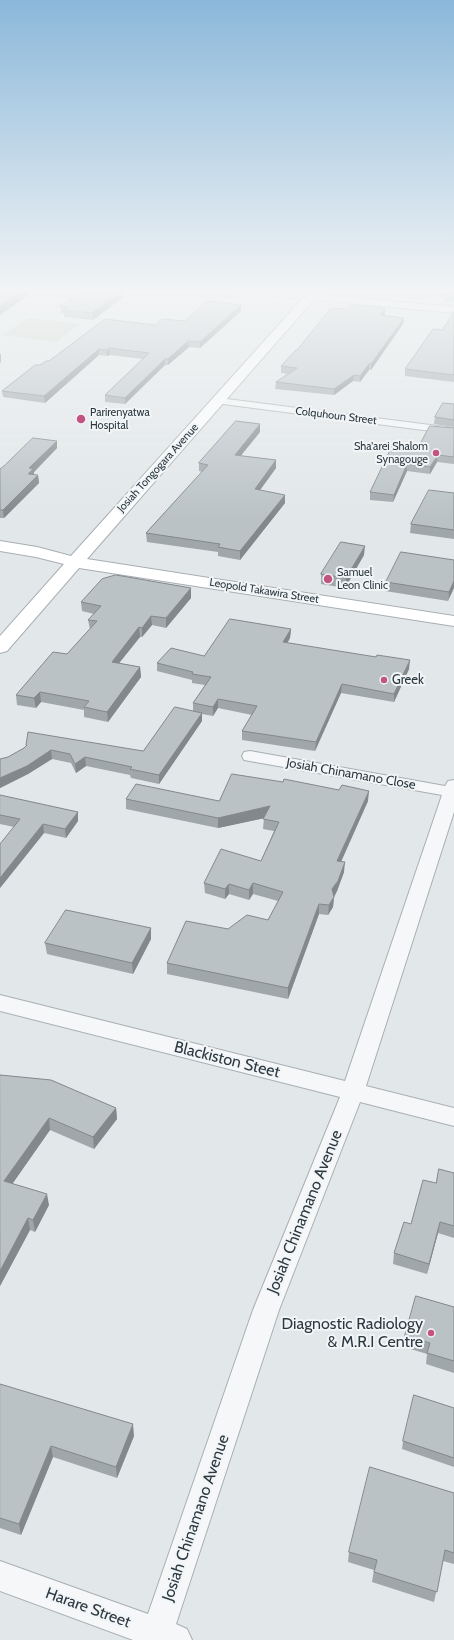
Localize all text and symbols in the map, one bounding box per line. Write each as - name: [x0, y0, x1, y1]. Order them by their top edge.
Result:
- street label: Colquhoun Street: [295, 404, 377, 428]
- place label: Parirenyatwa Hospital: [90, 406, 150, 432]
- marker: Parirenyatwa Hospital: [75, 413, 87, 425]
- street label: Josiah Tongogara Avenue: [115, 421, 201, 515]
- place label: Sha'arei Shalom Synagouge: [354, 440, 428, 466]
- marker: Sha'arei Shalom Synagouge: [431, 448, 441, 458]
- place label: Samuel Leon Clinic: [337, 566, 388, 592]
- marker: Samuel Leon Clinic: [322, 573, 334, 585]
- street label: Leopold Takawira Street: [208, 576, 320, 606]
- place label: Greek: [392, 672, 424, 688]
- marker: Greek: [379, 675, 389, 685]
- street label: Josiah Chinamano Close: [285, 755, 417, 793]
- street label: Blackiston Steet: [172, 1038, 282, 1082]
- street label: Josiah Chinamano Avenue: [263, 1127, 347, 1297]
- place label: Diagnostic Radiology & M.R.I Centre: [282, 1314, 423, 1352]
- marker: Diagnostic Radiology & M.R.I Centre: [426, 1328, 436, 1338]
- street label: Josiah Chinamano Avenue: [158, 1432, 234, 1604]
- street label: Harare Street: [43, 1584, 133, 1632]

